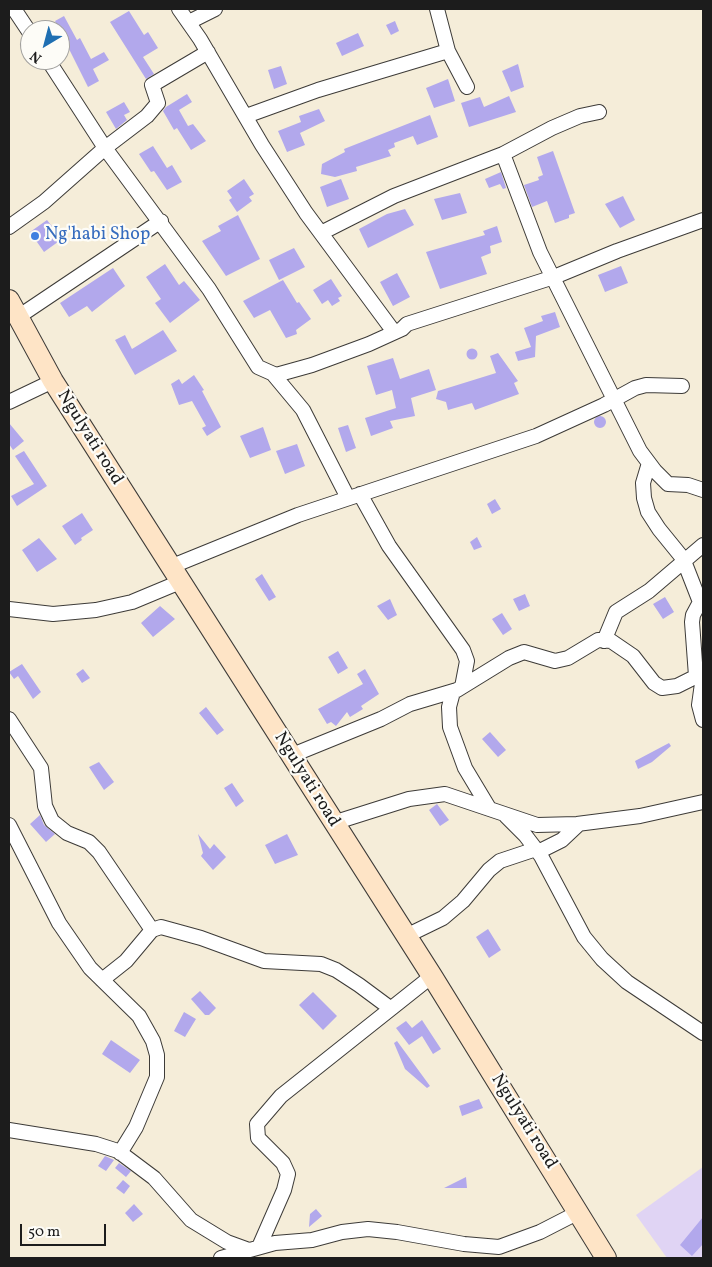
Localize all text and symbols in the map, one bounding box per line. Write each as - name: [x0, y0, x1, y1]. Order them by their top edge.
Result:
- north arrow: [20, 20, 70, 70]
- text: N: [27, 46, 46, 67]
- place label: Ng'habi Shop: [45, 225, 150, 247]
- marker: Ng'habi Shop: [29, 230, 41, 242]
- street label: Ngulyati road: [51, 386, 127, 490]
- street label: Ngulyati road: [268, 728, 344, 832]
- street label: Ngulyati road: [485, 1070, 561, 1174]
- scale bar: [22, 1214, 109, 1246]
- text: 50 m: [28, 1222, 60, 1243]

